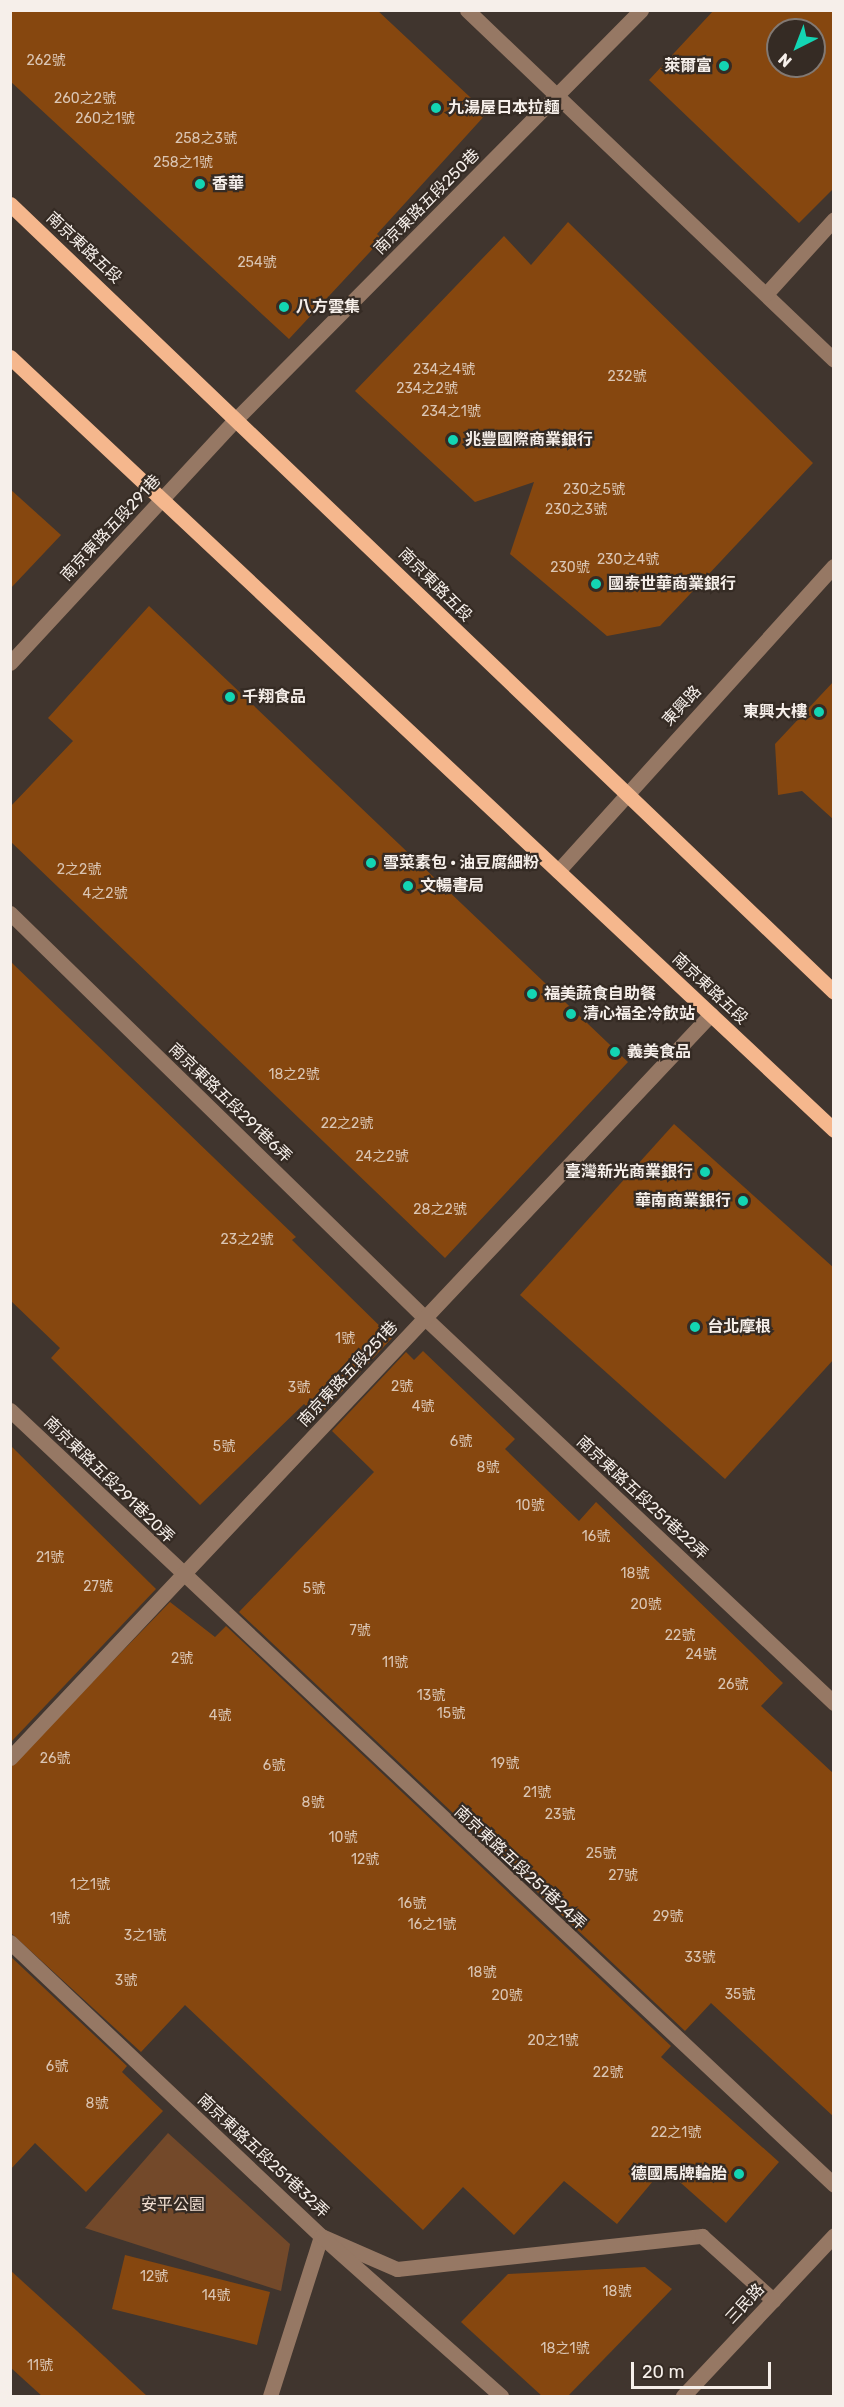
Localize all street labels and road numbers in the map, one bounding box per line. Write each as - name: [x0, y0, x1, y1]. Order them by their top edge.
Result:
- street label: 南京東路五段250巷: [370, 145, 484, 259]
- street label: 南京東路五段: [42, 208, 126, 288]
- street label: 南京東路五段291巷: [57, 471, 165, 585]
- street label: 南京東路五段: [394, 544, 476, 626]
- street label: 東興路: [659, 682, 705, 730]
- street label: 南京東路五段: [668, 949, 752, 1029]
- street label: 南京東路五段291巷6弄: [165, 1039, 295, 1167]
- street label: 南京東路五段251巷: [294, 1317, 402, 1431]
- street label: 南京東路五段291巷20弄: [40, 1413, 178, 1547]
- street label: 南京東路五段251巷22弄: [572, 1432, 712, 1564]
- street label: 南京東路五段251巷24弄: [450, 1802, 590, 1934]
- street label: 南京東路五段251巷32弄: [193, 2090, 333, 2222]
- street label: 三民路: [722, 2280, 768, 2328]

